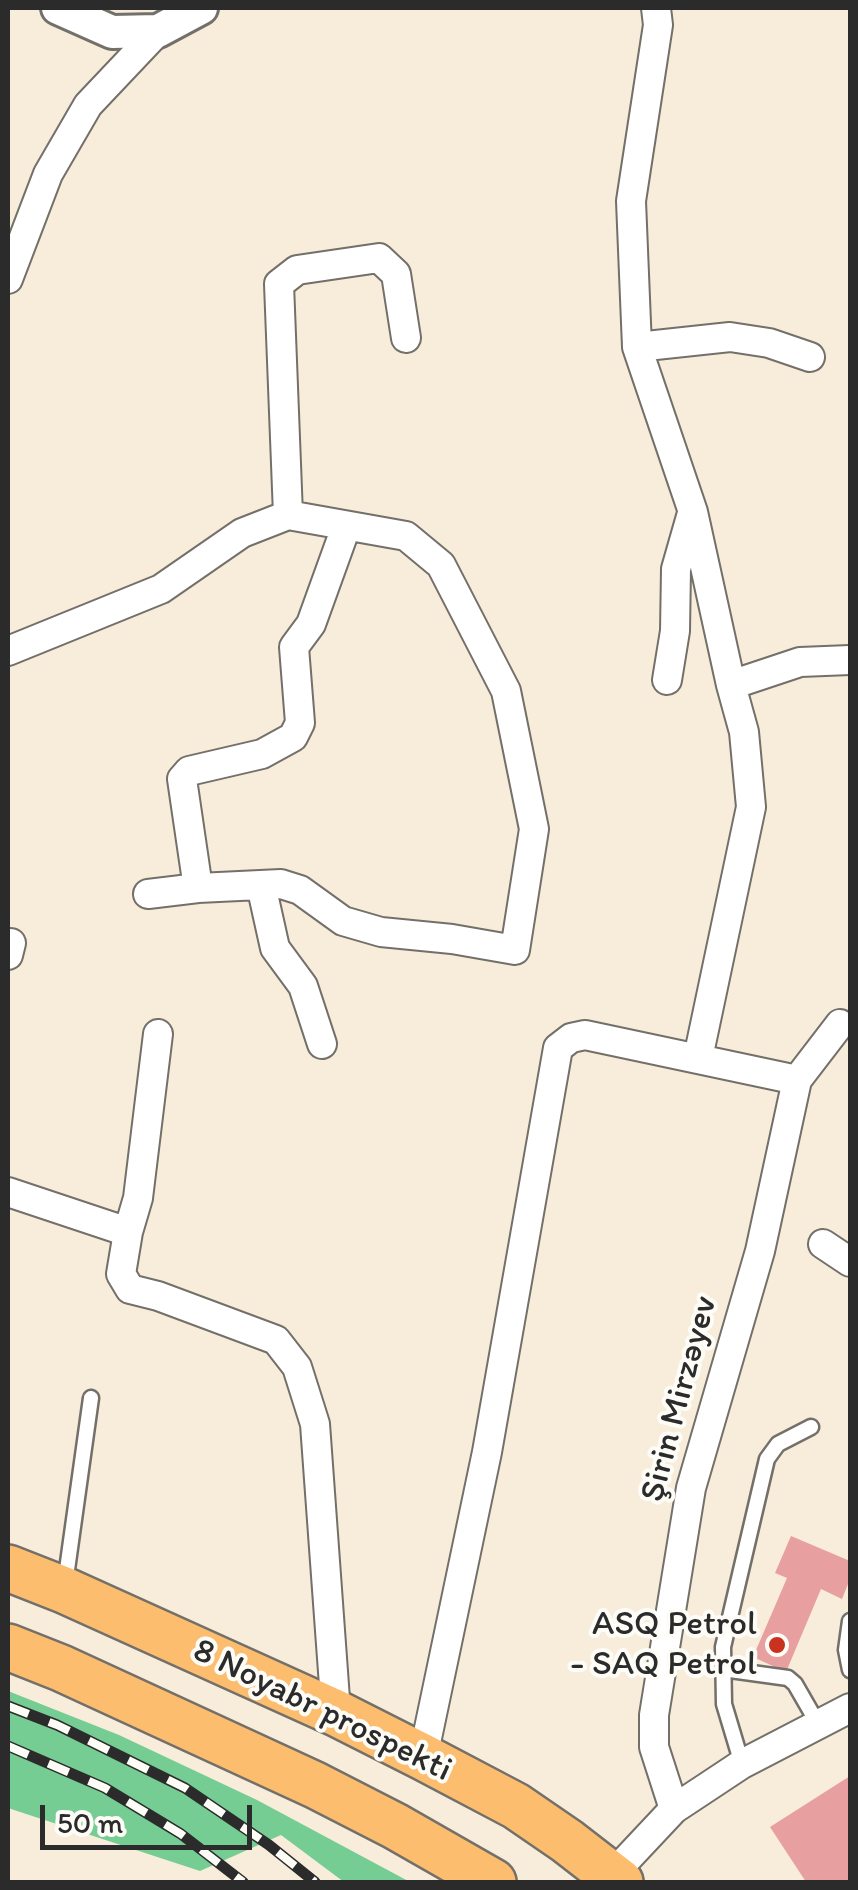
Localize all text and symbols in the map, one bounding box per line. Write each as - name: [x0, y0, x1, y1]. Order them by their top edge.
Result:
- street label: Şirin Mirzəyev: [632, 1292, 728, 1506]
- place label: ASQ Petrol - SAQ Petrol: [570, 1604, 757, 1686]
- street label: 8 Noyabr prospekti: [186, 1630, 458, 1792]
- marker: ASQ Petrol - SAQ Petrol: [766, 1634, 788, 1656]
- scale bar: [45, 1785, 258, 1847]
- text: 50 m: [57, 1804, 123, 1841]

